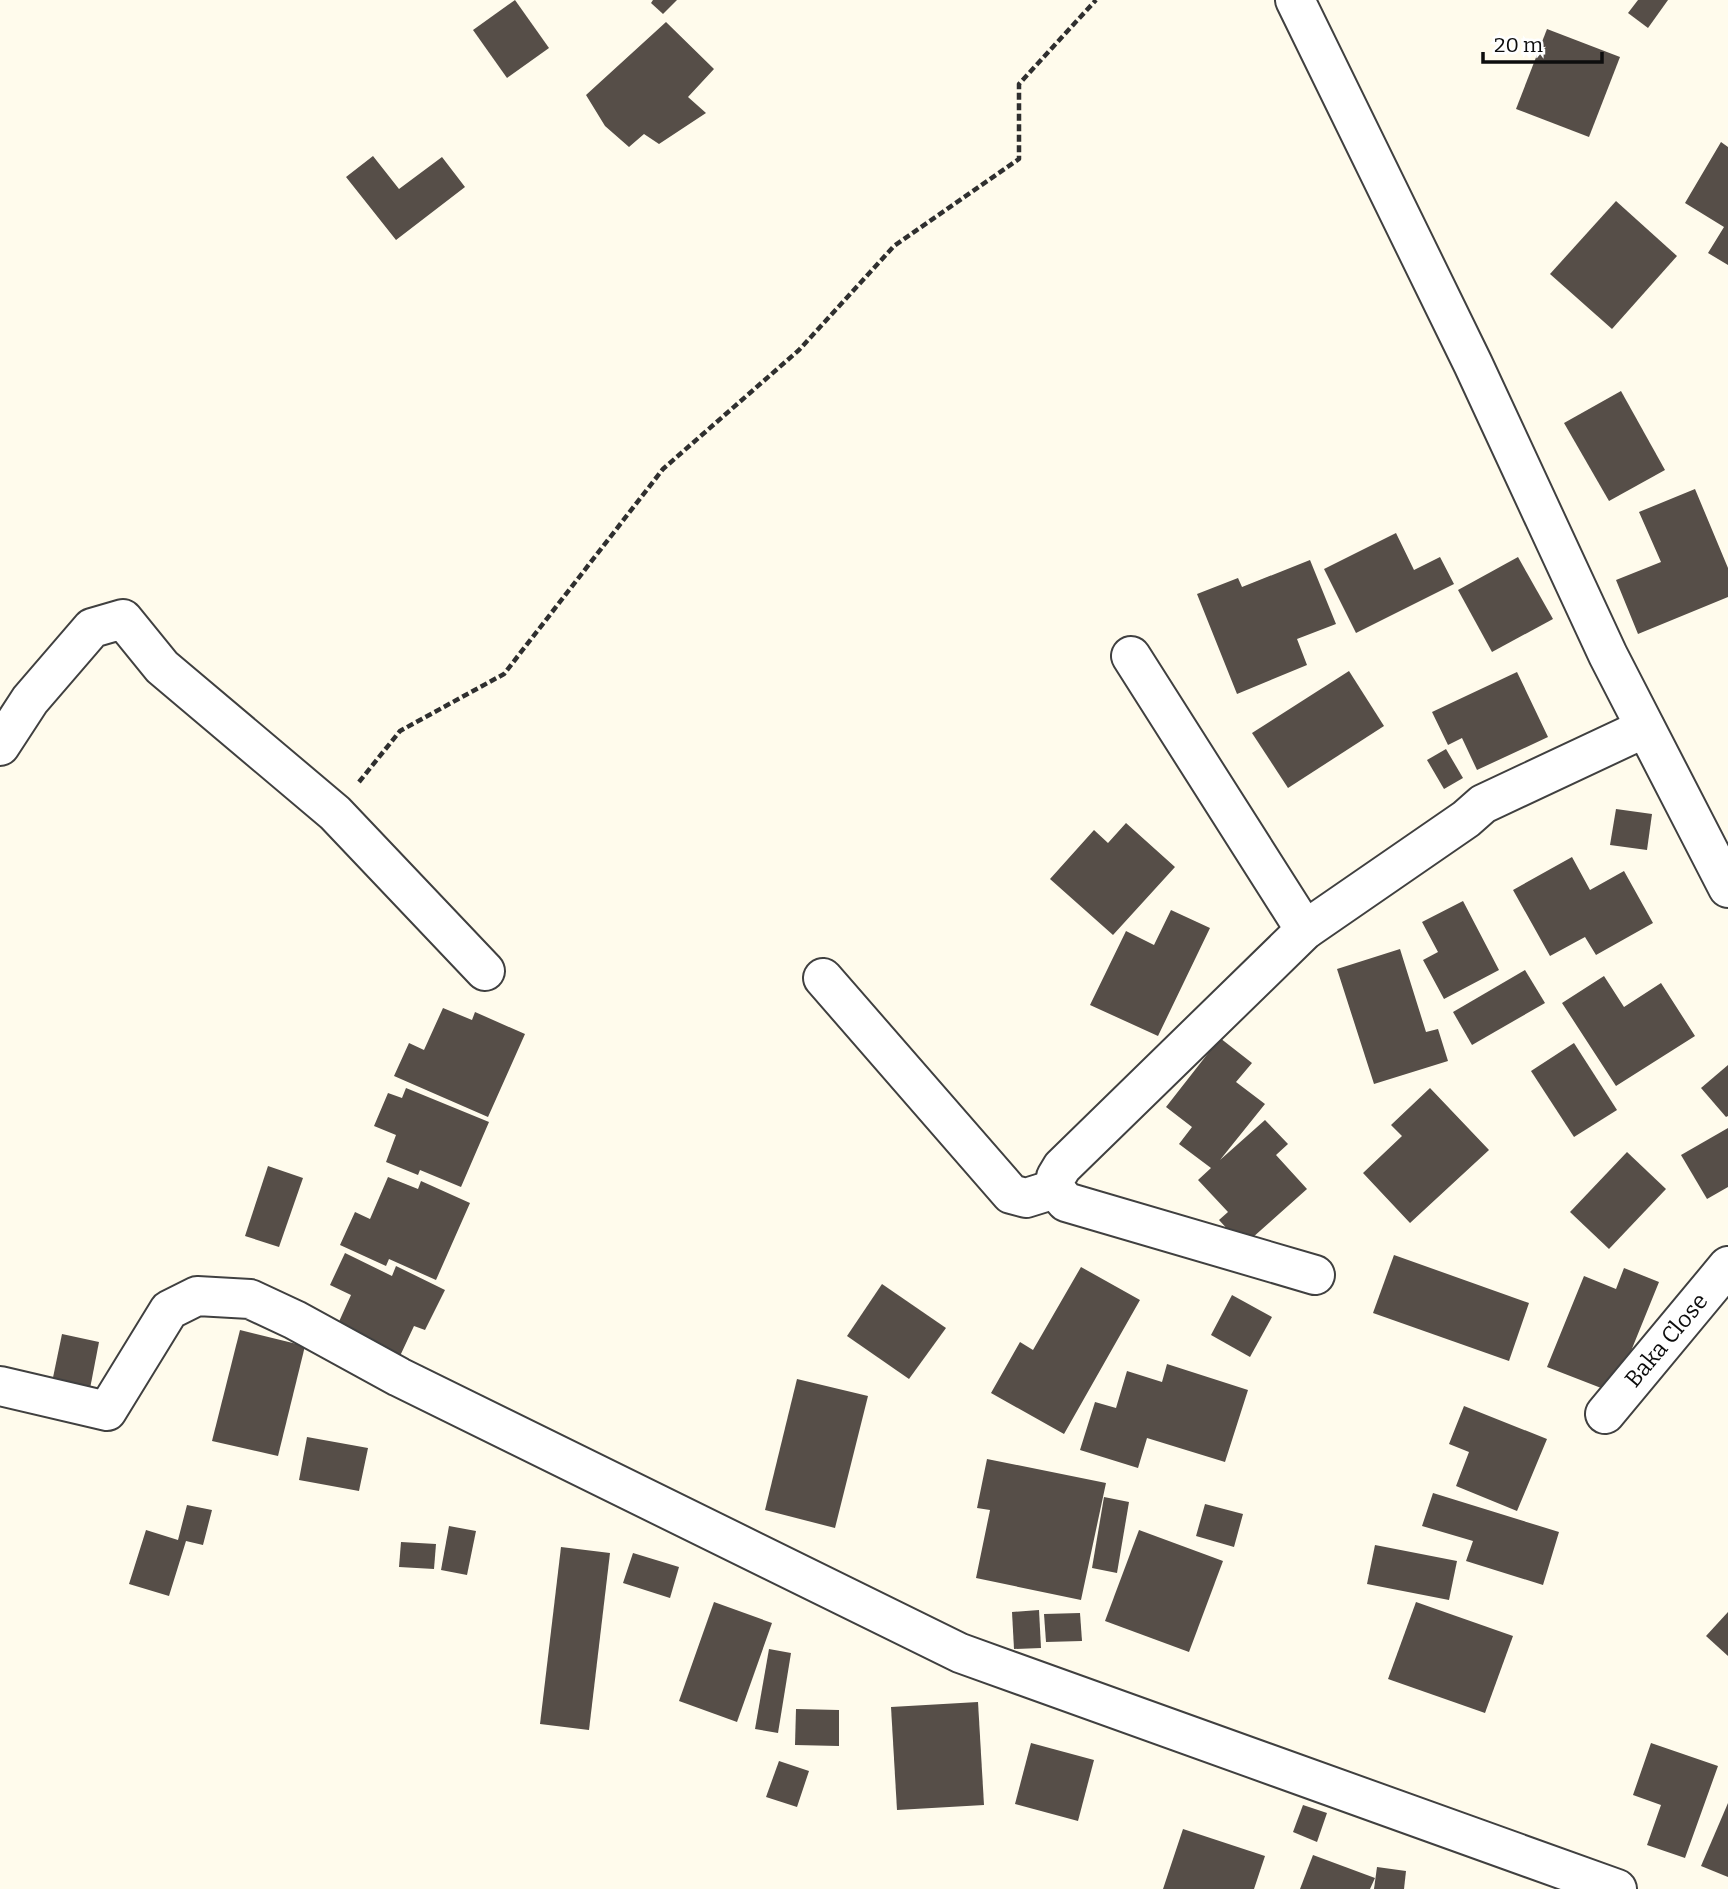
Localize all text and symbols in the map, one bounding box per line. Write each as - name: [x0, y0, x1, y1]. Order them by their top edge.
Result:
- scale bar: [1483, 21, 1602, 65]
- text: 20 m: [1494, 32, 1543, 58]
- street label: Baka Close: [1619, 1287, 1713, 1393]

